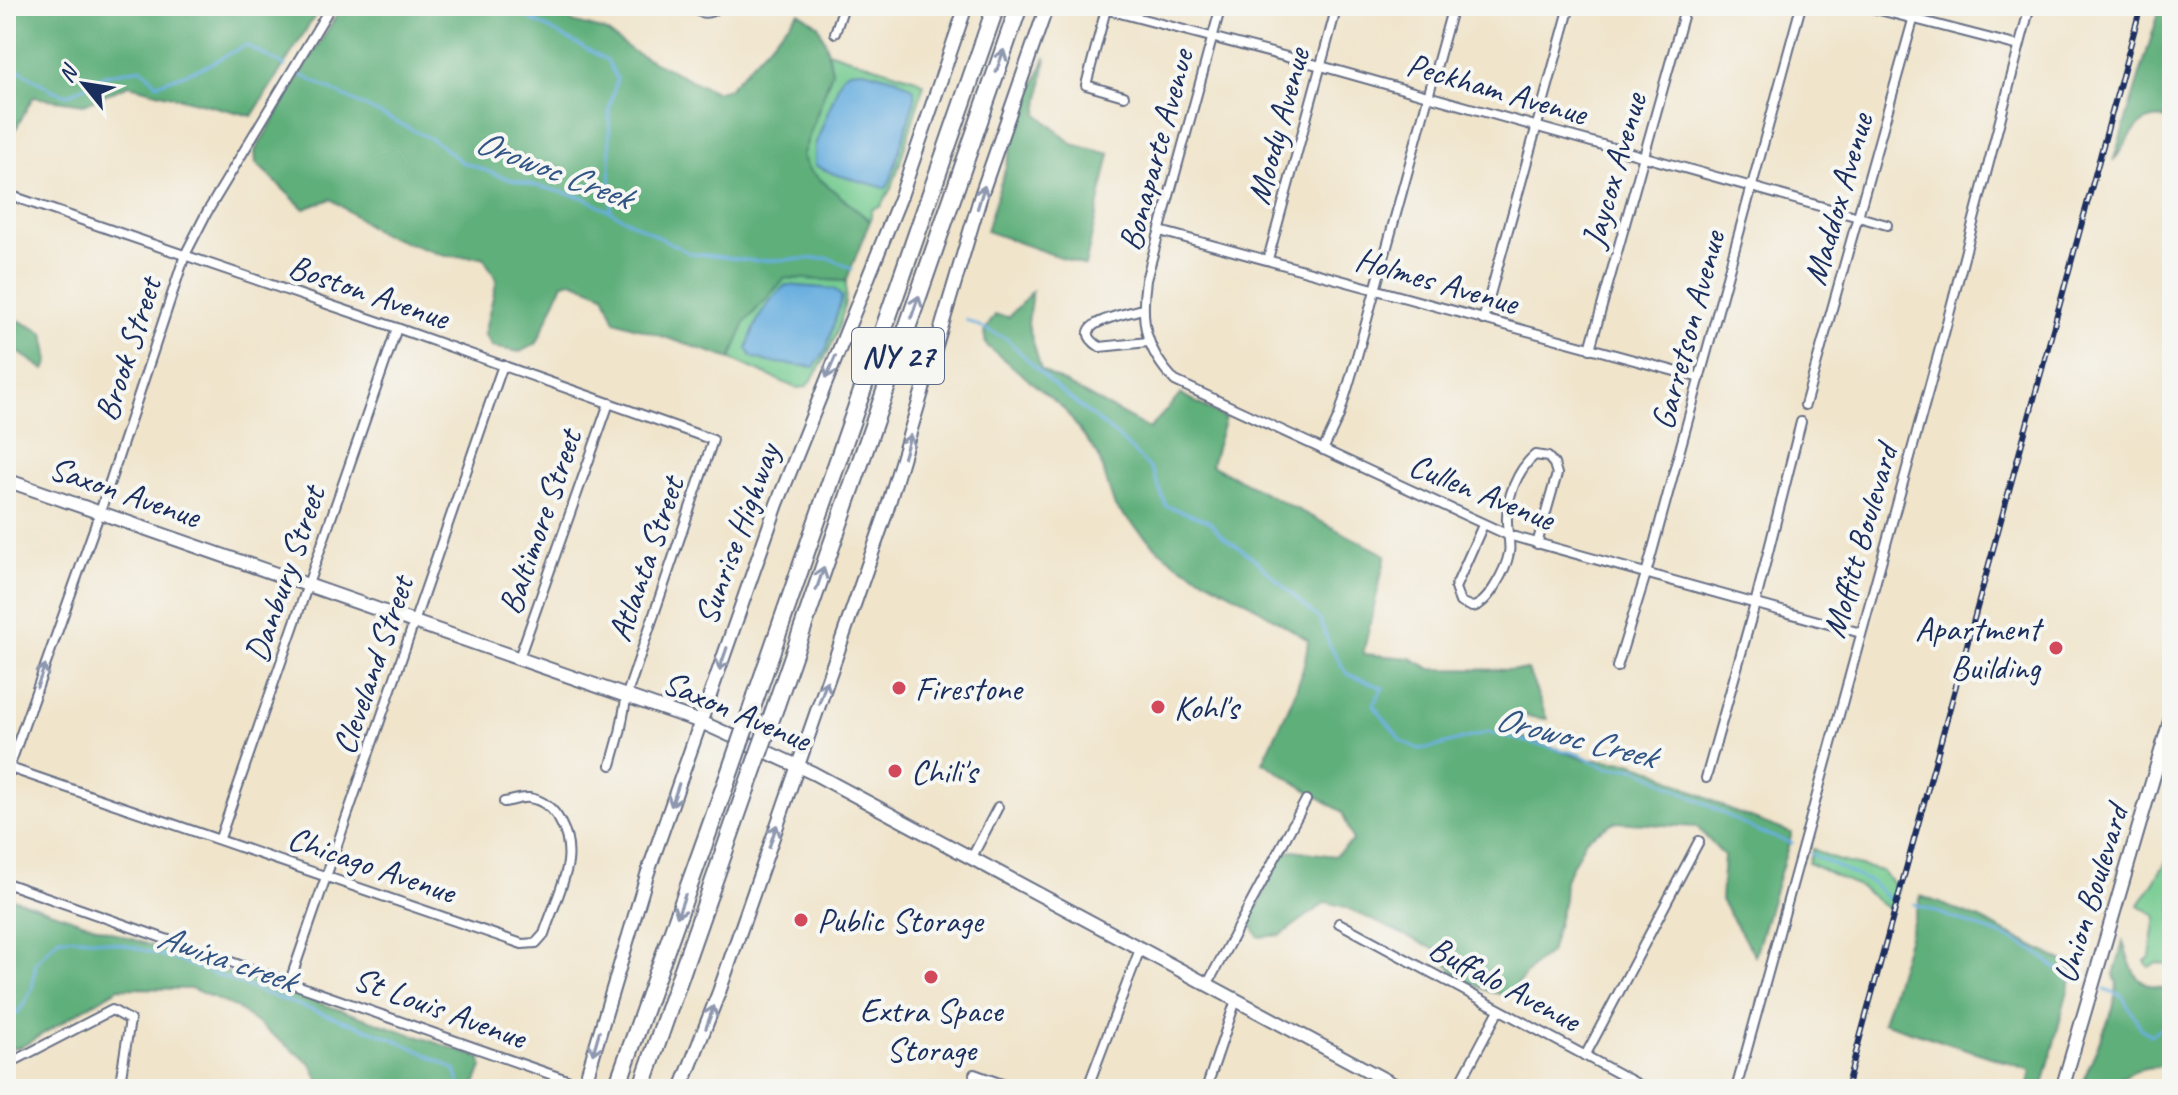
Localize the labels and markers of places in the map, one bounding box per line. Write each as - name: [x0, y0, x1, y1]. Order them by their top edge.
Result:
- place label: Apartment Building: [1915, 607, 2045, 689]
- marker: Apartment Building: [2047, 639, 2065, 657]
- place label: Firestone: [915, 667, 1025, 710]
- marker: Firestone: [890, 679, 908, 697]
- place label: Kohl's: [1174, 686, 1242, 729]
- marker: Kohl's: [1149, 698, 1167, 716]
- place label: Chili's: [911, 750, 980, 793]
- marker: Chili's: [886, 762, 904, 780]
- place label: Public Storage: [817, 899, 984, 942]
- marker: Public Storage: [792, 911, 810, 929]
- marker: Extra Space Storage: [922, 968, 940, 986]
- place label: Extra Space Storage: [860, 989, 1004, 1071]

